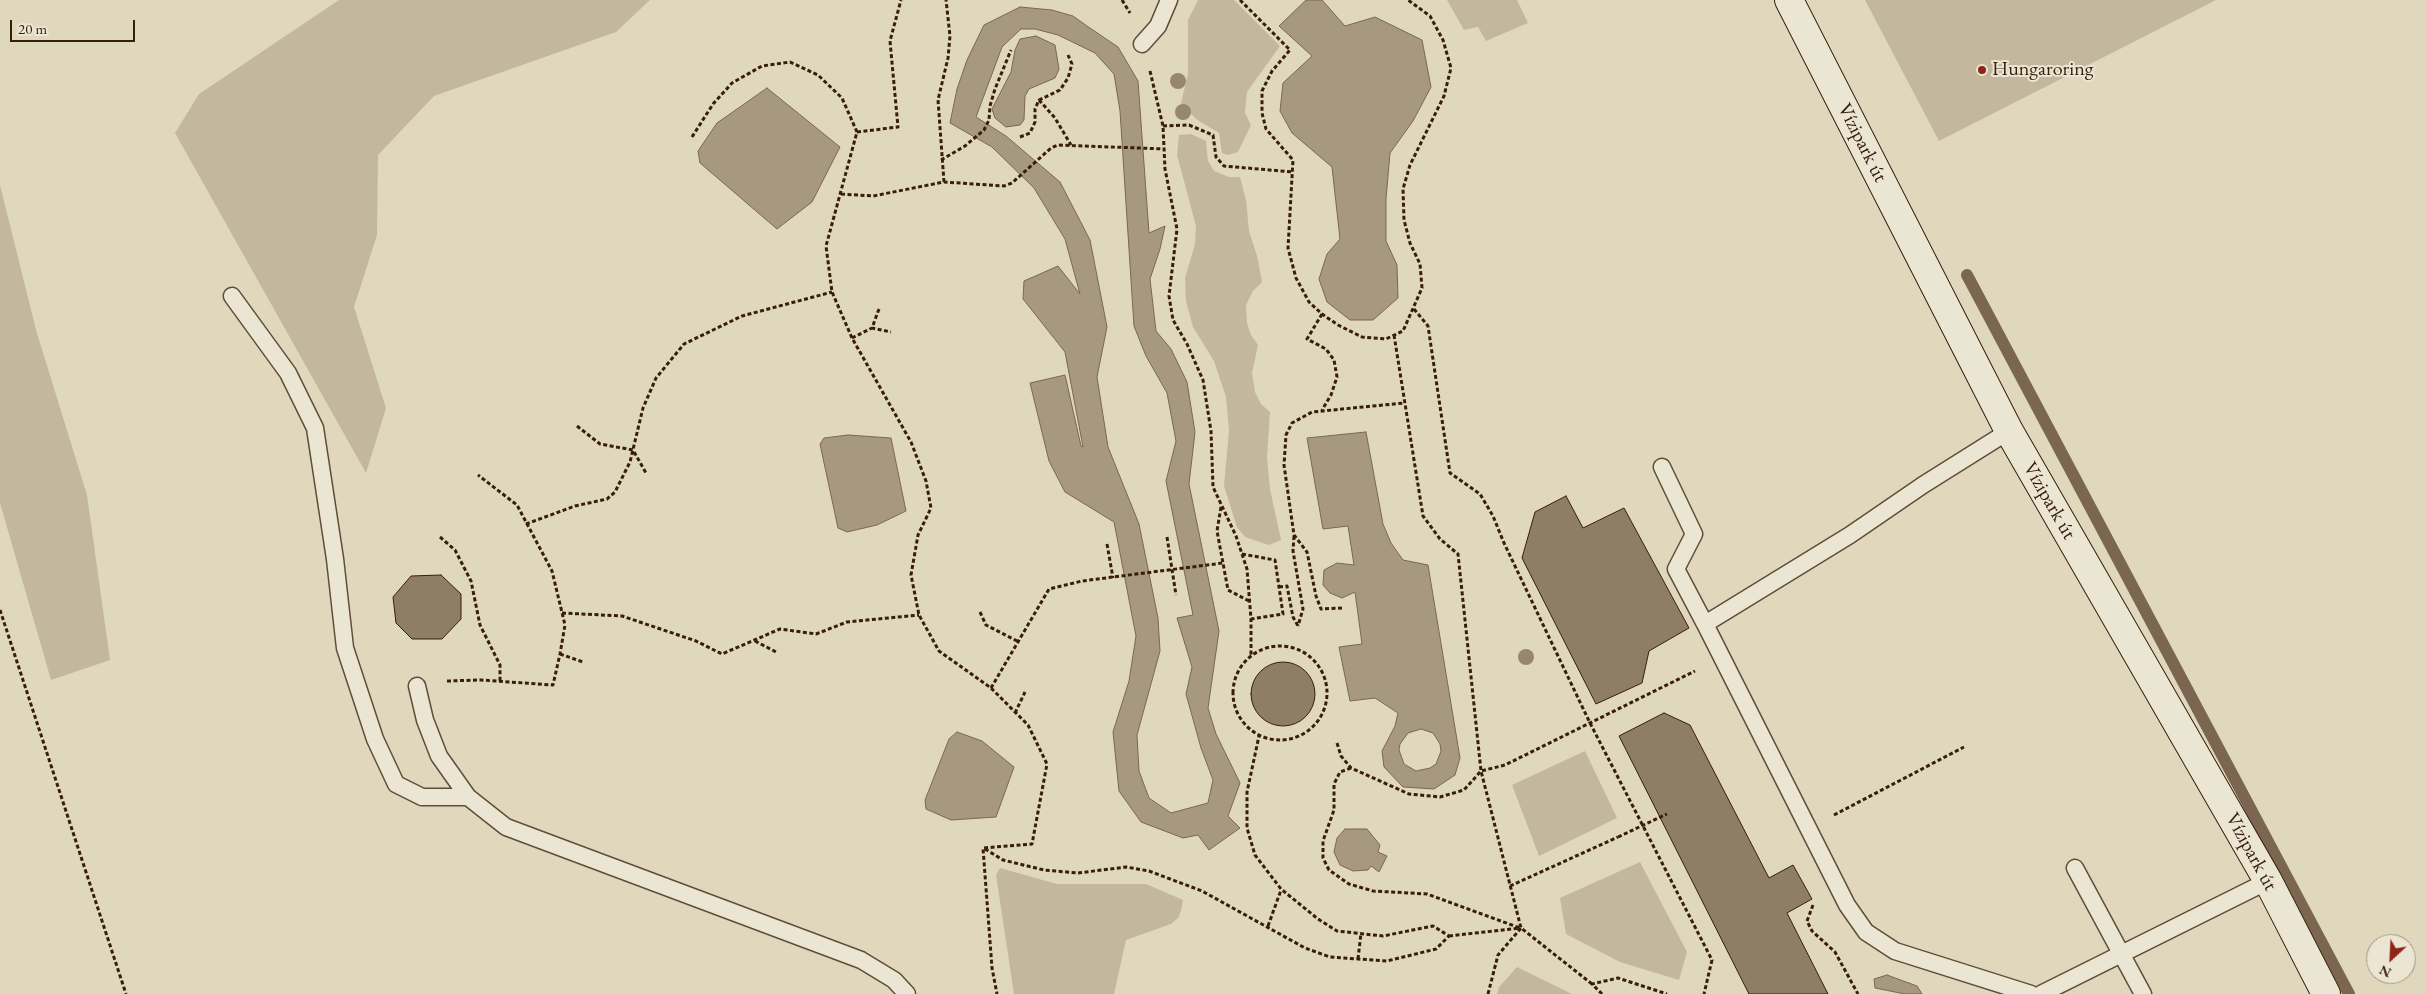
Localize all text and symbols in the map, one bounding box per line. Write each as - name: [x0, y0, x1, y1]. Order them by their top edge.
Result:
- scale bar: [12, 10, 138, 42]
- text: 20 m: [18, 19, 47, 38]
- place label: Hungaroring: [1992, 58, 2093, 82]
- marker: Hungaroring: [1976, 64, 1988, 76]
- street label: Vízipark út: [1832, 100, 1892, 186]
- street label: Vízipark út: [2017, 458, 2081, 544]
- street label: Vízipark út: [2220, 809, 2282, 895]
- north arrow: [2366, 934, 2416, 984]
- text: N: [2376, 961, 2394, 982]

